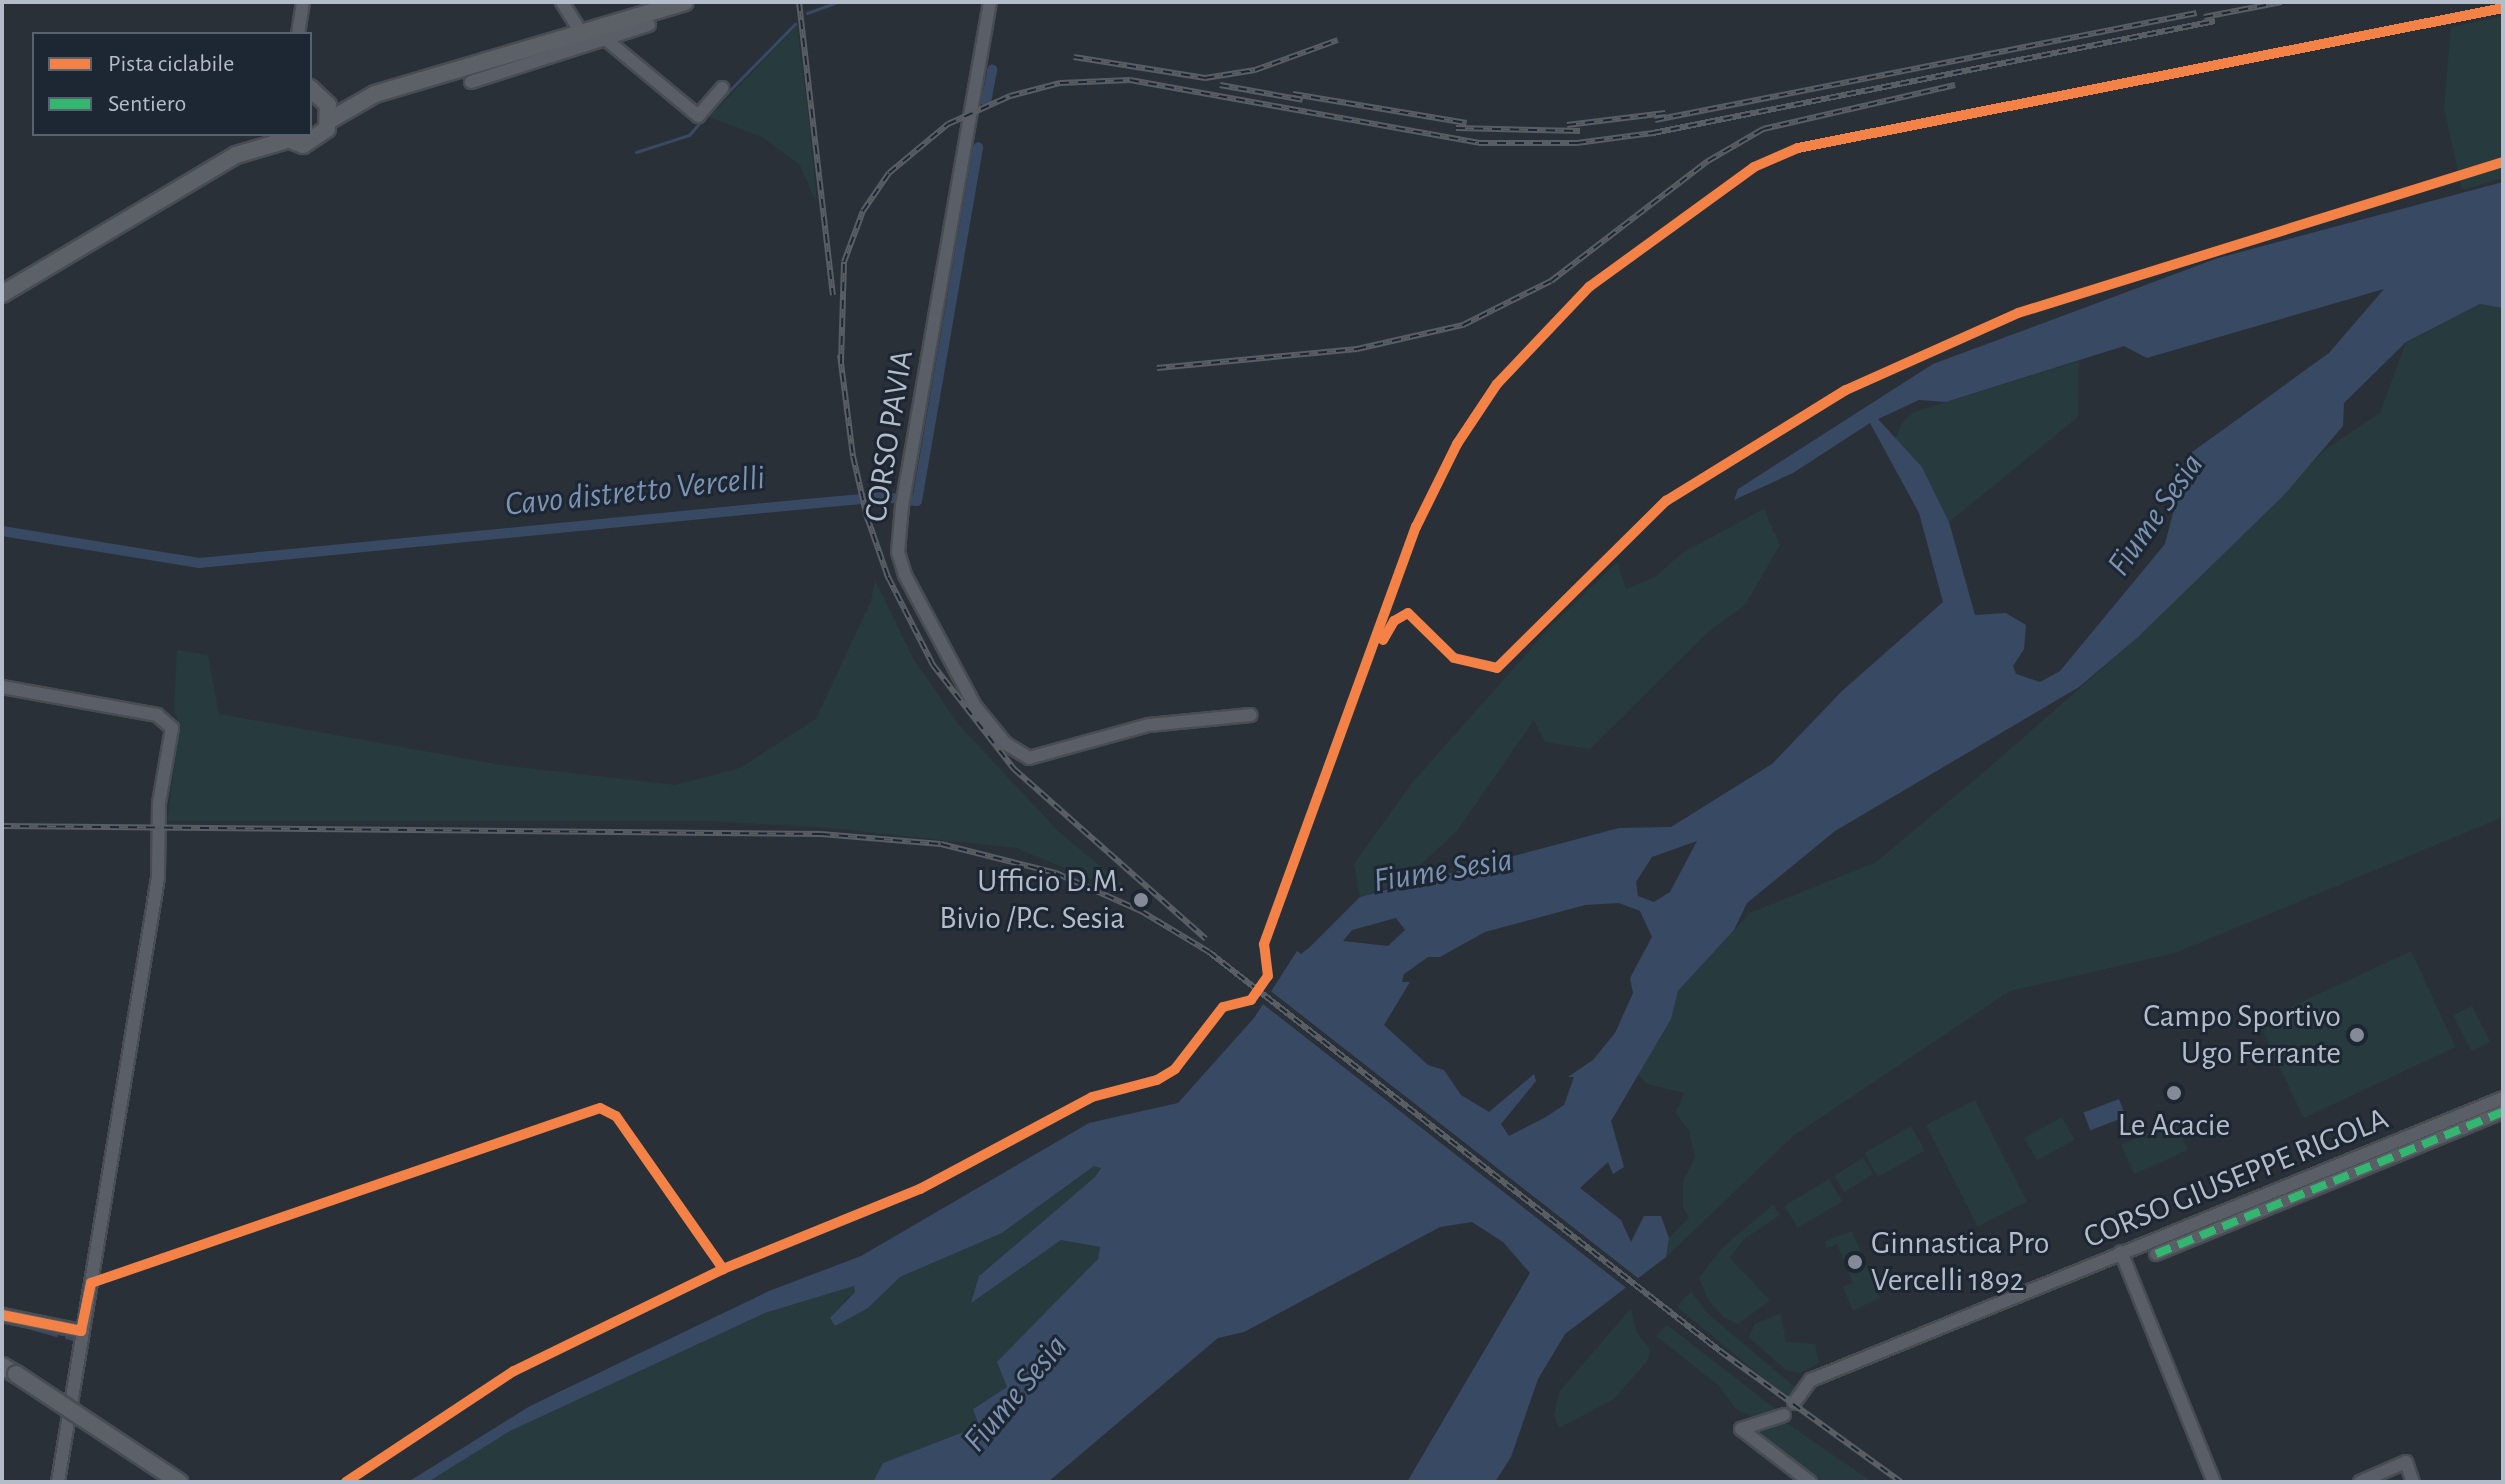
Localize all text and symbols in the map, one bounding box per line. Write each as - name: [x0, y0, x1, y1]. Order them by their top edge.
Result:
- legend: [32, 32, 312, 136]
- text: Pista ciclabile: [108, 52, 234, 76]
- text: Sentiero: [108, 92, 186, 116]
- street label: CORSO PAVIA: [856, 347, 922, 525]
- water label: Fiume Sesia: [2099, 446, 2213, 584]
- water label: Cavo distretto Vercelli: [503, 458, 767, 526]
- water label: Fiume Sesia: [1370, 840, 1516, 902]
- place label: Ufficio D.M. Bivio /P.C. Sesia: [939, 863, 1125, 938]
- marker: Ufficio D.M. Bivio /P.C. Sesia: [1132, 891, 1150, 909]
- place label: Campo Sportivo Ugo Ferrante: [2143, 998, 2341, 1073]
- marker: Campo Sportivo Ugo Ferrante: [2348, 1026, 2366, 1044]
- marker: Le Acacie: [2165, 1084, 2183, 1102]
- street label: CORSO GIUSEPPE RIGOLA: [2078, 1099, 2394, 1257]
- place label: Le Acacie: [2118, 1106, 2230, 1144]
- place label: Ginnastica Pro Vercelli 1892: [1871, 1225, 2049, 1300]
- marker: Ginnastica Pro Vercelli 1892: [1846, 1253, 1864, 1271]
- water label: Fiume Sesia: [955, 1327, 1077, 1461]

